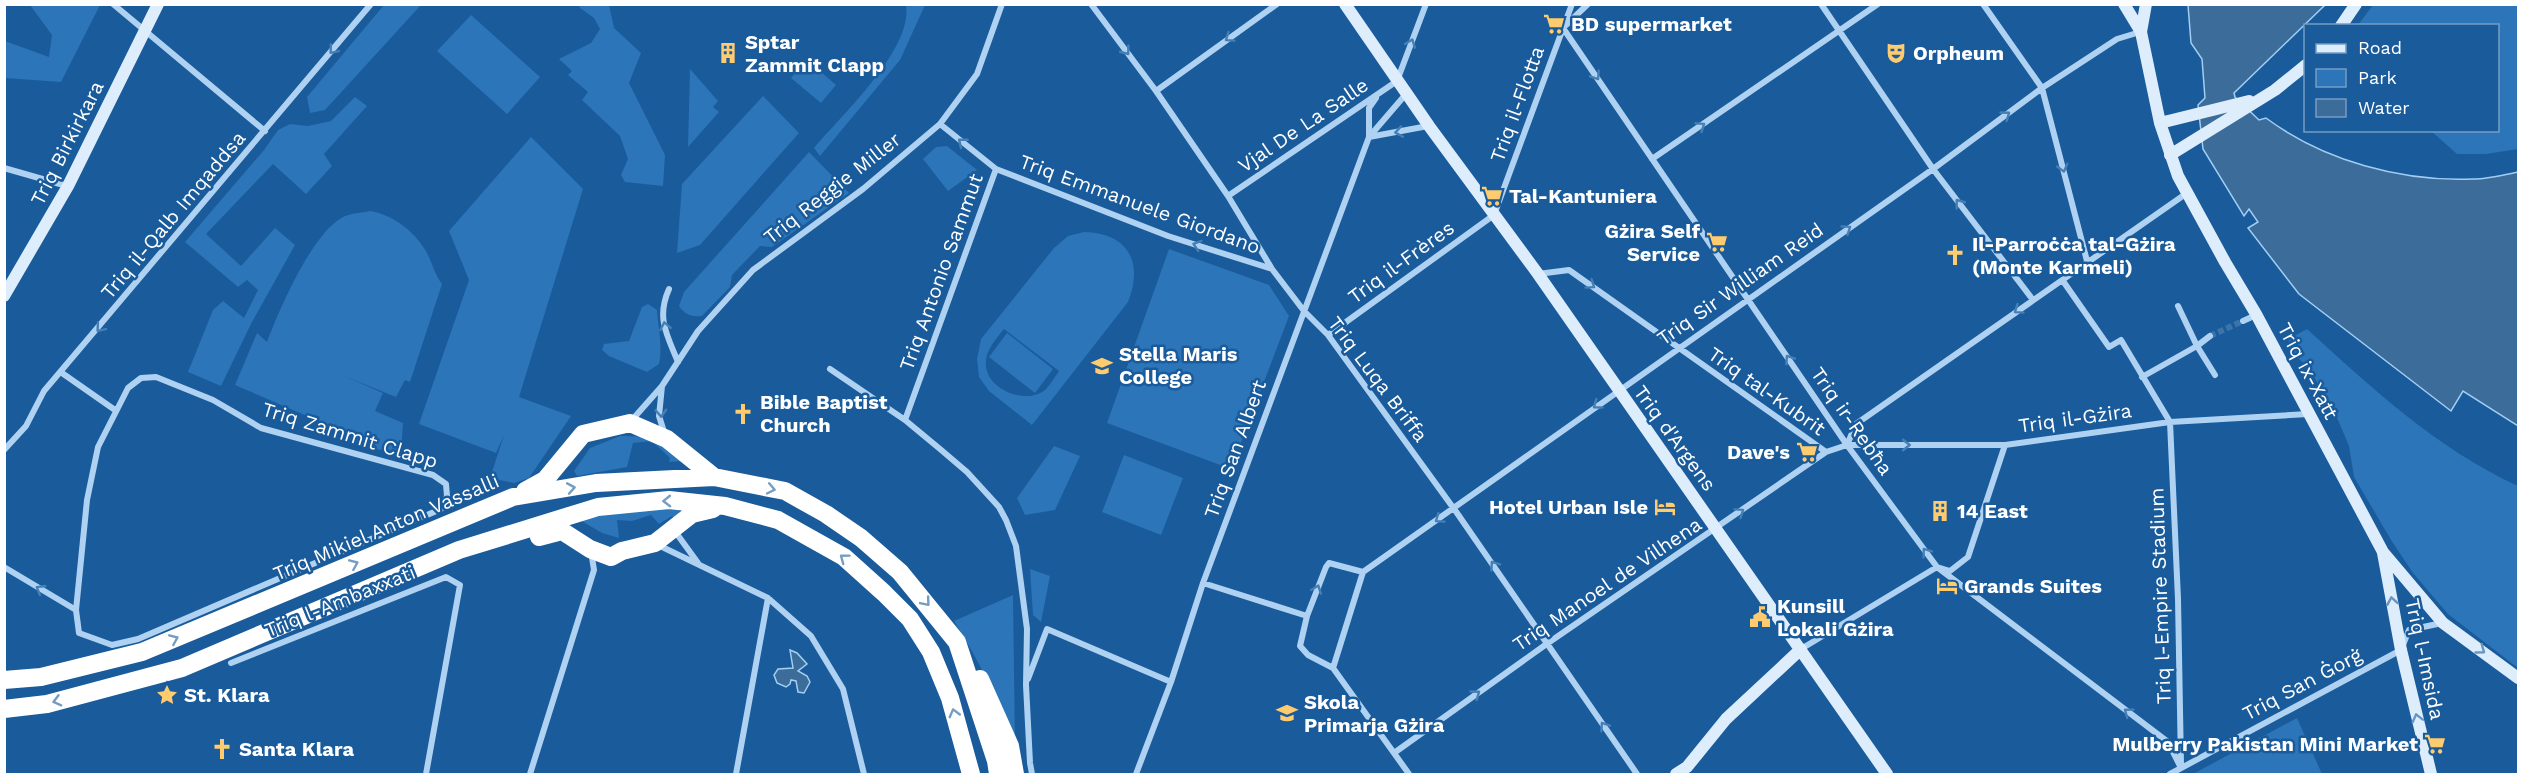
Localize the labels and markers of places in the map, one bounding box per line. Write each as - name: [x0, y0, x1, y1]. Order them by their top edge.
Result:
- supermarket icon: BD supermarket: [1542, 12, 1566, 36]
- place label: BD supermarket: [1571, 12, 1732, 36]
- place label: Sptar Zammit Clapp: [745, 30, 884, 77]
- building icon: Sptar Zammit Clapp: [716, 41, 740, 65]
- theatre icon: Orpheum: [1884, 41, 1908, 65]
- place label: Orpheum: [1913, 41, 2004, 65]
- supermarket icon: Tal-Kantuniera: [1480, 184, 1504, 208]
- place label: Tal-Kantuniera: [1509, 184, 1657, 208]
- place label: Gżira Self Service: [1604, 219, 1701, 266]
- supermarket icon: Gżira Self Service: [1705, 230, 1729, 254]
- place label: Il-Parroċċa tal-Gżira (Monte Karmeli): [1972, 232, 2176, 279]
- church icon: Il-Parroċċa tal-Gżira (Monte Karmeli): [1943, 243, 1967, 267]
- place label: Stella Maris College: [1119, 342, 1238, 389]
- school or university icon: Stella Maris College: [1090, 354, 1114, 378]
- place label: Bible Baptist Church: [760, 390, 888, 437]
- church icon: Bible Baptist Church: [731, 402, 755, 426]
- place label: Dave's: [1727, 440, 1790, 464]
- supermarket icon: Dave's: [1795, 440, 1819, 464]
- place label: Hotel Urban Isle: [1489, 495, 1648, 519]
- hotel icon: Hotel Urban Isle: [1653, 495, 1677, 519]
- building icon: 14 East: [1928, 499, 1952, 523]
- place label: 14 East: [1957, 499, 2028, 523]
- hotel icon: Grands Suites: [1935, 574, 1959, 598]
- place label: Grands Suites: [1964, 574, 2102, 598]
- place label: Kunsill Lokali Gżira: [1777, 594, 1894, 641]
- public building icon: Kunsill Lokali Gżira: [1748, 605, 1772, 629]
- place icon: St. Klara: [155, 683, 179, 707]
- place label: St. Klara: [184, 683, 270, 707]
- place label: Skola Primarja Gżira: [1304, 690, 1445, 737]
- school or university icon: Skola Primarja Gżira: [1275, 701, 1299, 725]
- place label: Mulberry Pakistan Mini Market: [2112, 732, 2418, 756]
- supermarket icon: Mulberry Pakistan Mini Market: [2423, 732, 2447, 756]
- church icon: Santa Klara: [210, 737, 234, 761]
- place label: Santa Klara: [239, 737, 354, 761]

